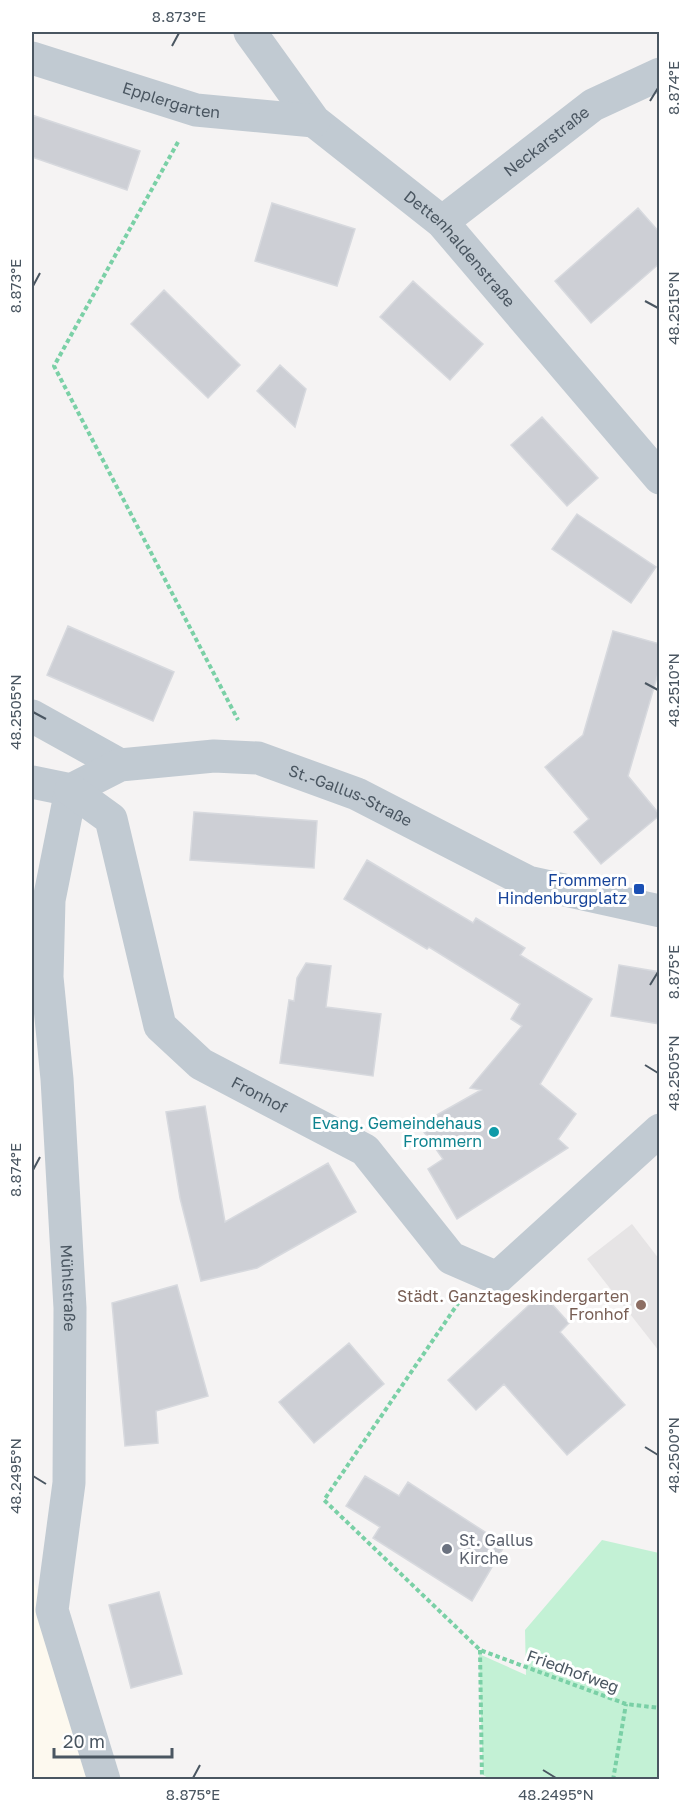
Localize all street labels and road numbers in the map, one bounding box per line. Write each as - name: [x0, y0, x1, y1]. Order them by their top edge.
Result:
- street label: Epplergarten: [120, 77, 221, 122]
- street label: Neckarstraße: [500, 102, 593, 181]
- street label: Dettenhaldenstraße: [400, 186, 520, 311]
- street label: St.-Gallus-Straße: [286, 760, 416, 831]
- street label: Fronhof: [228, 1072, 291, 1118]
- street label: Mühlstraße: [56, 1244, 80, 1332]
- street label: Friedhofweg: [524, 1645, 622, 1697]

